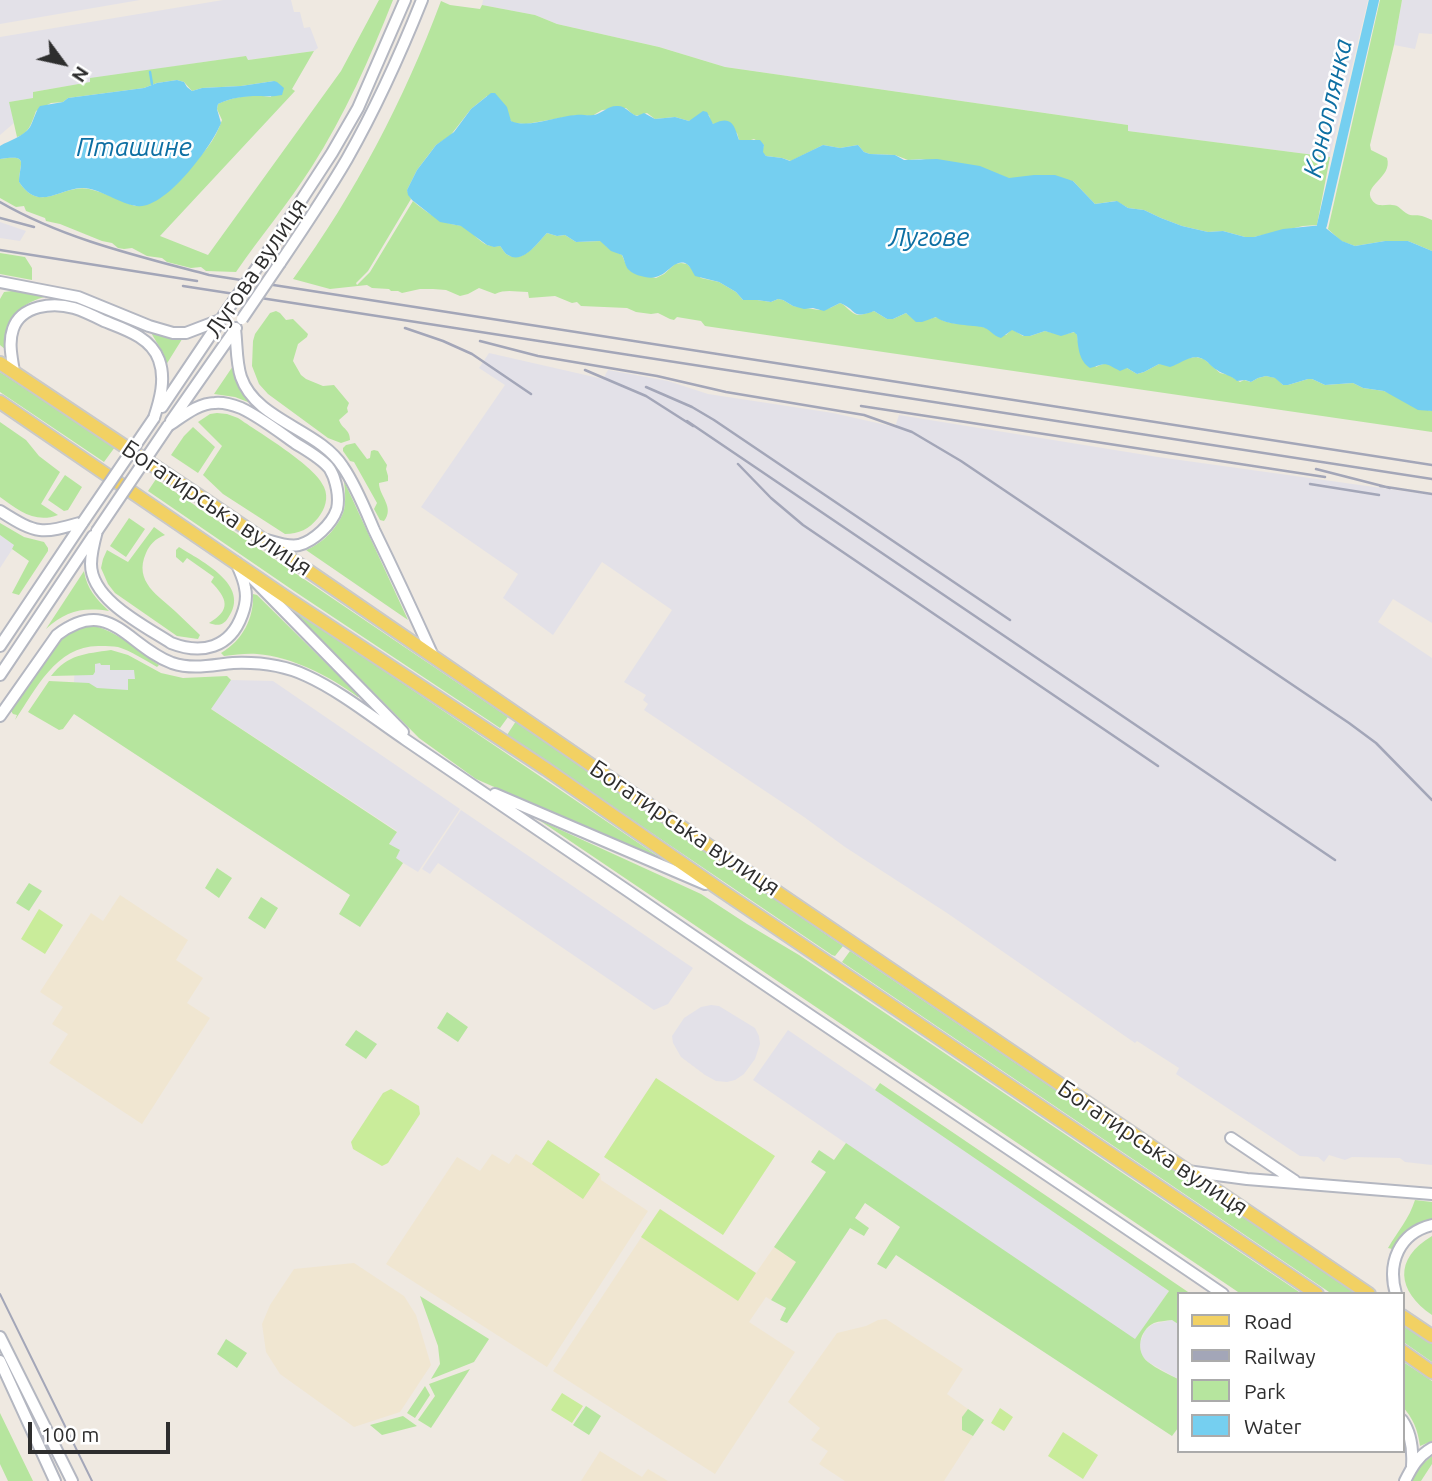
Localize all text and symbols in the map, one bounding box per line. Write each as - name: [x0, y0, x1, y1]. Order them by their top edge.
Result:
- north arrow: [28, 28, 98, 98]
- water label: Коноплянка: [1297, 36, 1359, 180]
- text: N: [68, 62, 94, 86]
- water label: Пташине: [76, 131, 192, 163]
- street label: Лугова вулиця: [199, 193, 313, 343]
- water label: Лугове: [889, 221, 969, 253]
- street label: Богатирська вулиця: [117, 434, 317, 582]
- street label: Богатирська вулиця: [585, 754, 785, 902]
- street label: Богатирська вулиця: [1053, 1074, 1253, 1222]
- legend: [1176, 1292, 1404, 1453]
- text: Road: [1244, 1309, 1292, 1333]
- text: Railway: [1244, 1344, 1316, 1368]
- text: Park: [1244, 1379, 1286, 1403]
- scale bar: [32, 1408, 173, 1452]
- text: Water: [1244, 1414, 1302, 1438]
- text: 100 m: [41, 1422, 99, 1446]

